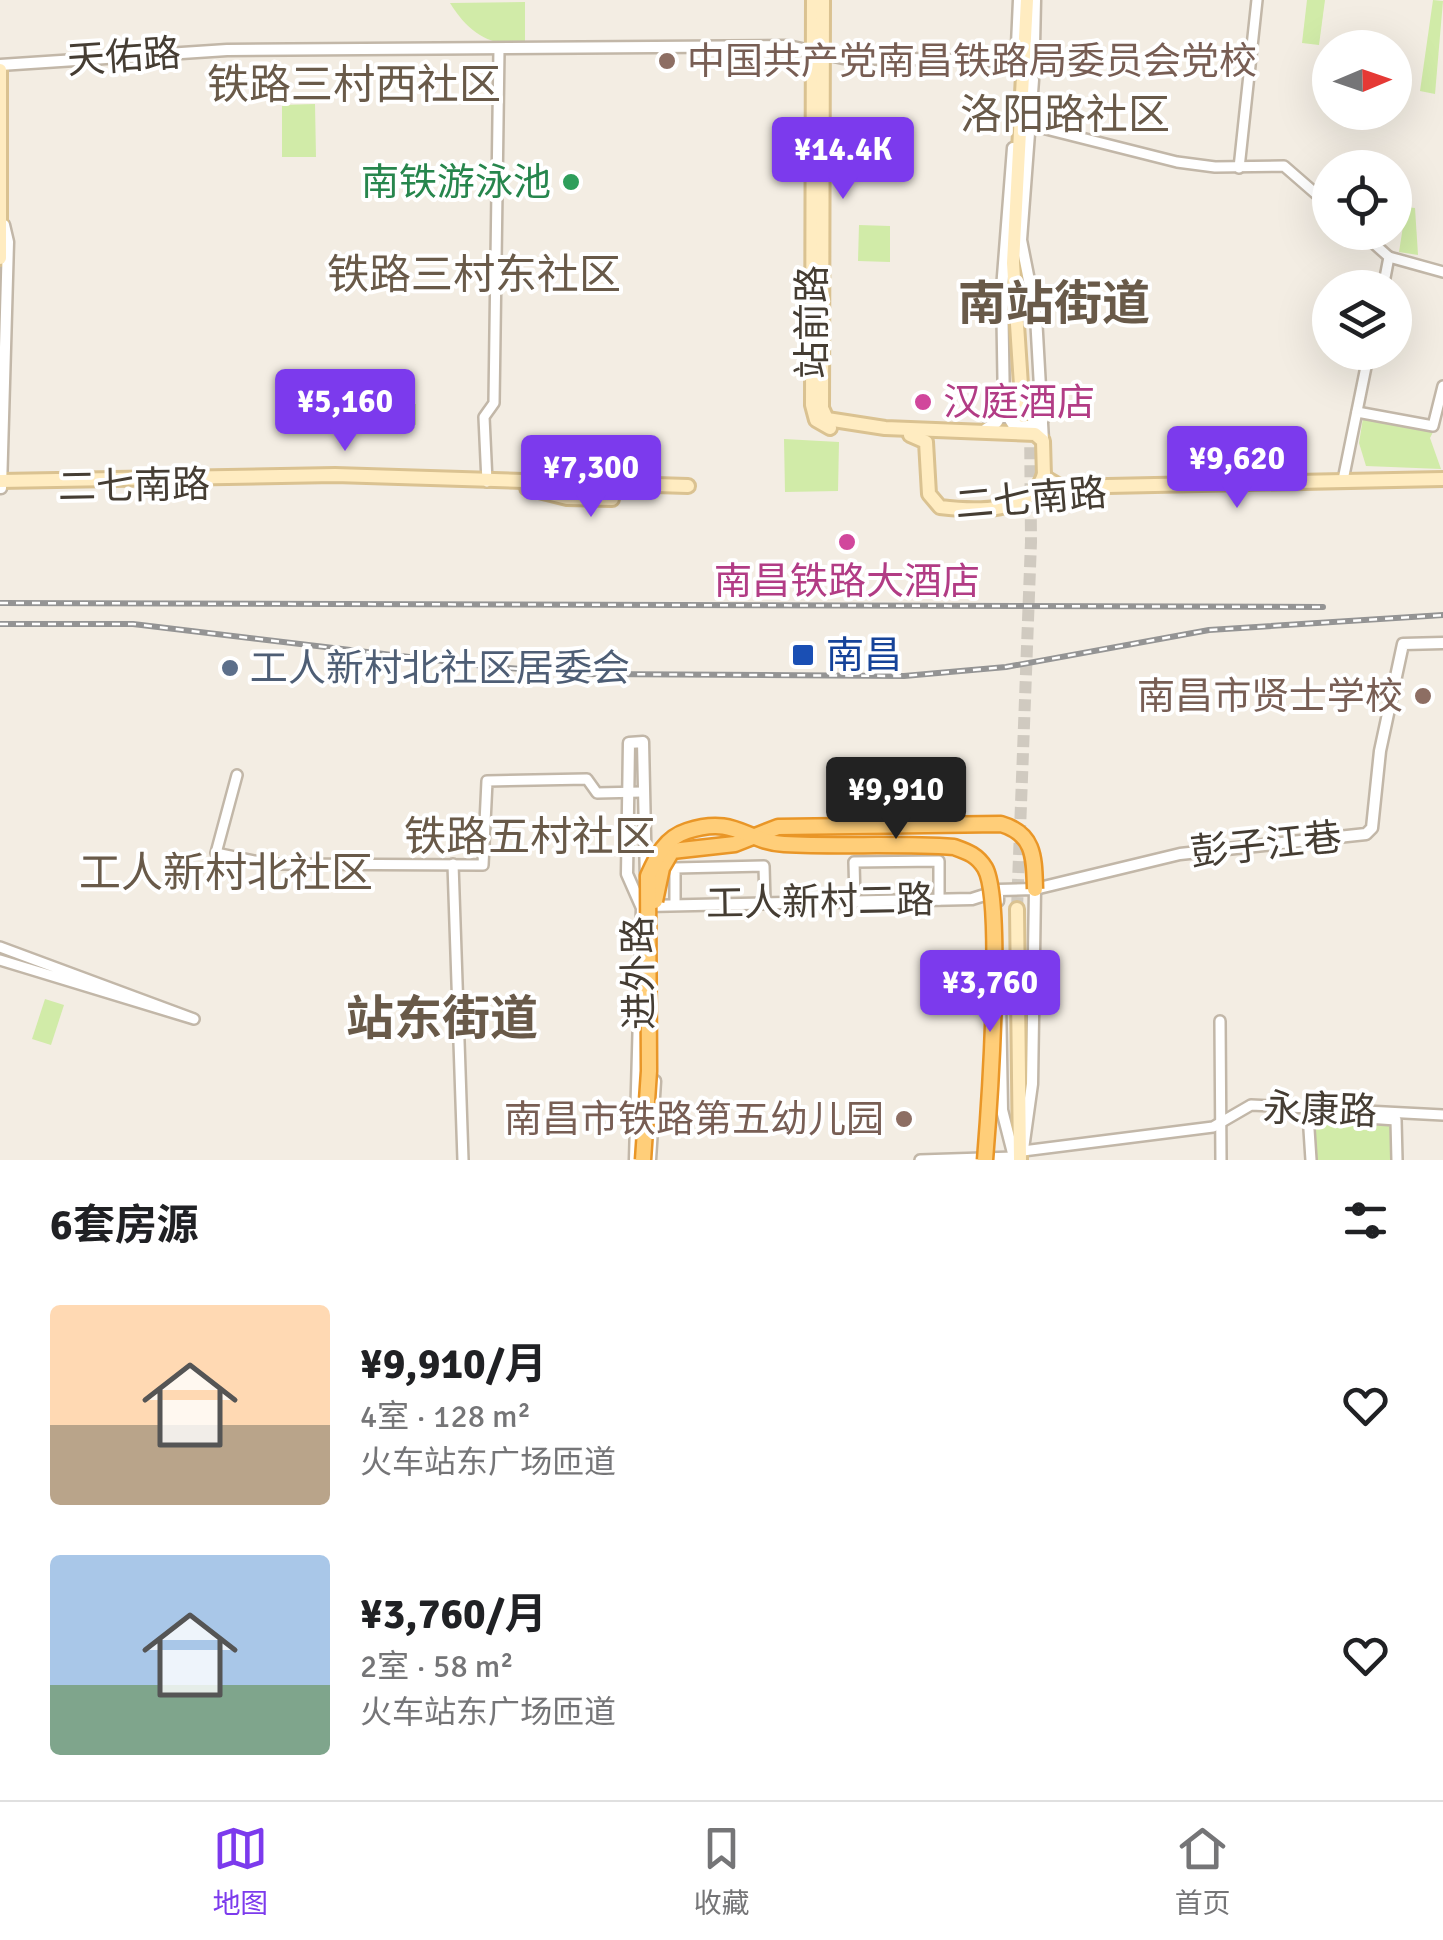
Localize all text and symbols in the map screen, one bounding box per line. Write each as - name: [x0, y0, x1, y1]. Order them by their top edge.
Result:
- street label: 天佑路: [65, 30, 183, 84]
- north arrow: [1312, 30, 1412, 130]
- map controls: [1312, 30, 1412, 370]
- place label: 中国共产党南昌铁路局委员会党校: [687, 38, 1257, 85]
- marker: 中国共产党南昌铁路局委员会党校: [656, 50, 678, 72]
- district label: 铁路三村西社区: [207, 60, 501, 111]
- district label: 洛阳路社区: [960, 90, 1170, 141]
- pin: ¥14.4K: [762, 117, 924, 202]
- text: ¥14.4K: [794, 130, 892, 169]
- button: locate: [1312, 150, 1412, 250]
- place label: 南铁游泳池: [361, 159, 551, 206]
- marker: 南铁游泳池: [560, 171, 582, 193]
- district label: 铁路三村东社区: [327, 250, 621, 301]
- street label: 站前路: [789, 265, 836, 379]
- button: layers: [1312, 270, 1412, 370]
- district label: 南站街道: [958, 275, 1150, 334]
- pin: ¥5,160: [264, 369, 426, 454]
- place label: 汉庭酒店: [943, 379, 1095, 426]
- text: ¥5,160: [297, 382, 393, 421]
- marker: 汉庭酒店: [912, 391, 934, 413]
- pin: ¥9,620: [1156, 426, 1318, 511]
- pin: ¥7,300: [510, 435, 672, 520]
- text: ¥9,620: [1189, 439, 1285, 478]
- text: ¥7,300: [543, 448, 639, 487]
- street label: 二七南路: [58, 461, 210, 511]
- street label: 二七南路: [953, 469, 1109, 529]
- marker: 南昌铁路大酒店: [836, 531, 858, 553]
- place label: 南昌铁路大酒店: [714, 558, 980, 605]
- place label: 南昌: [826, 632, 902, 679]
- marker: 南昌: [790, 642, 816, 668]
- place label: 工人新村北社区居委会: [250, 645, 630, 692]
- marker: 工人新村北社区居委会: [219, 657, 241, 679]
- place label: 南昌市贤士学校: [1137, 673, 1403, 720]
- marker: 南昌市贤士学校: [1412, 685, 1434, 707]
- pin: ¥9,910: [815, 757, 977, 842]
- text: ¥9,910: [848, 770, 944, 809]
- district label: 铁路五村社区: [404, 812, 656, 863]
- street label: 彭子江巷: [1188, 814, 1344, 876]
- district label: 工人新村北社区: [79, 848, 373, 899]
- street label: 工人新村二路: [706, 877, 934, 927]
- street label: 进外路: [615, 916, 663, 1030]
- pin: ¥3,760: [909, 950, 1071, 1035]
- text: ¥3,760: [942, 963, 1038, 1002]
- district label: 站东街道: [346, 990, 538, 1049]
- street label: 永康路: [1262, 1085, 1378, 1135]
- place label: 南昌市铁路第五幼儿园: [504, 1096, 884, 1143]
- marker: 南昌市铁路第五幼儿园: [893, 1108, 915, 1130]
- icon: filters: [1338, 1193, 1393, 1248]
- text: 6套房源: [50, 1200, 199, 1251]
- text: ¥9,910/月: [360, 1339, 547, 1390]
- icon: home: [130, 1345, 250, 1465]
- icon: heart: [1338, 1378, 1393, 1433]
- text: 4室 · 128 m²: [360, 1397, 531, 1436]
- text: 火车站东广场匝道: [360, 1443, 616, 1482]
- text: ¥3,760/月: [360, 1589, 547, 1640]
- icon: home: [130, 1595, 250, 1715]
- icon: heart: [1338, 1628, 1393, 1683]
- text: 2室 · 58 m²: [360, 1647, 514, 1686]
- text: 火车站东广场匝道: [360, 1693, 616, 1732]
- tab: 地图: [212, 1821, 269, 1921]
- tab: 收藏: [693, 1821, 750, 1921]
- tab: 首页: [1174, 1821, 1231, 1921]

